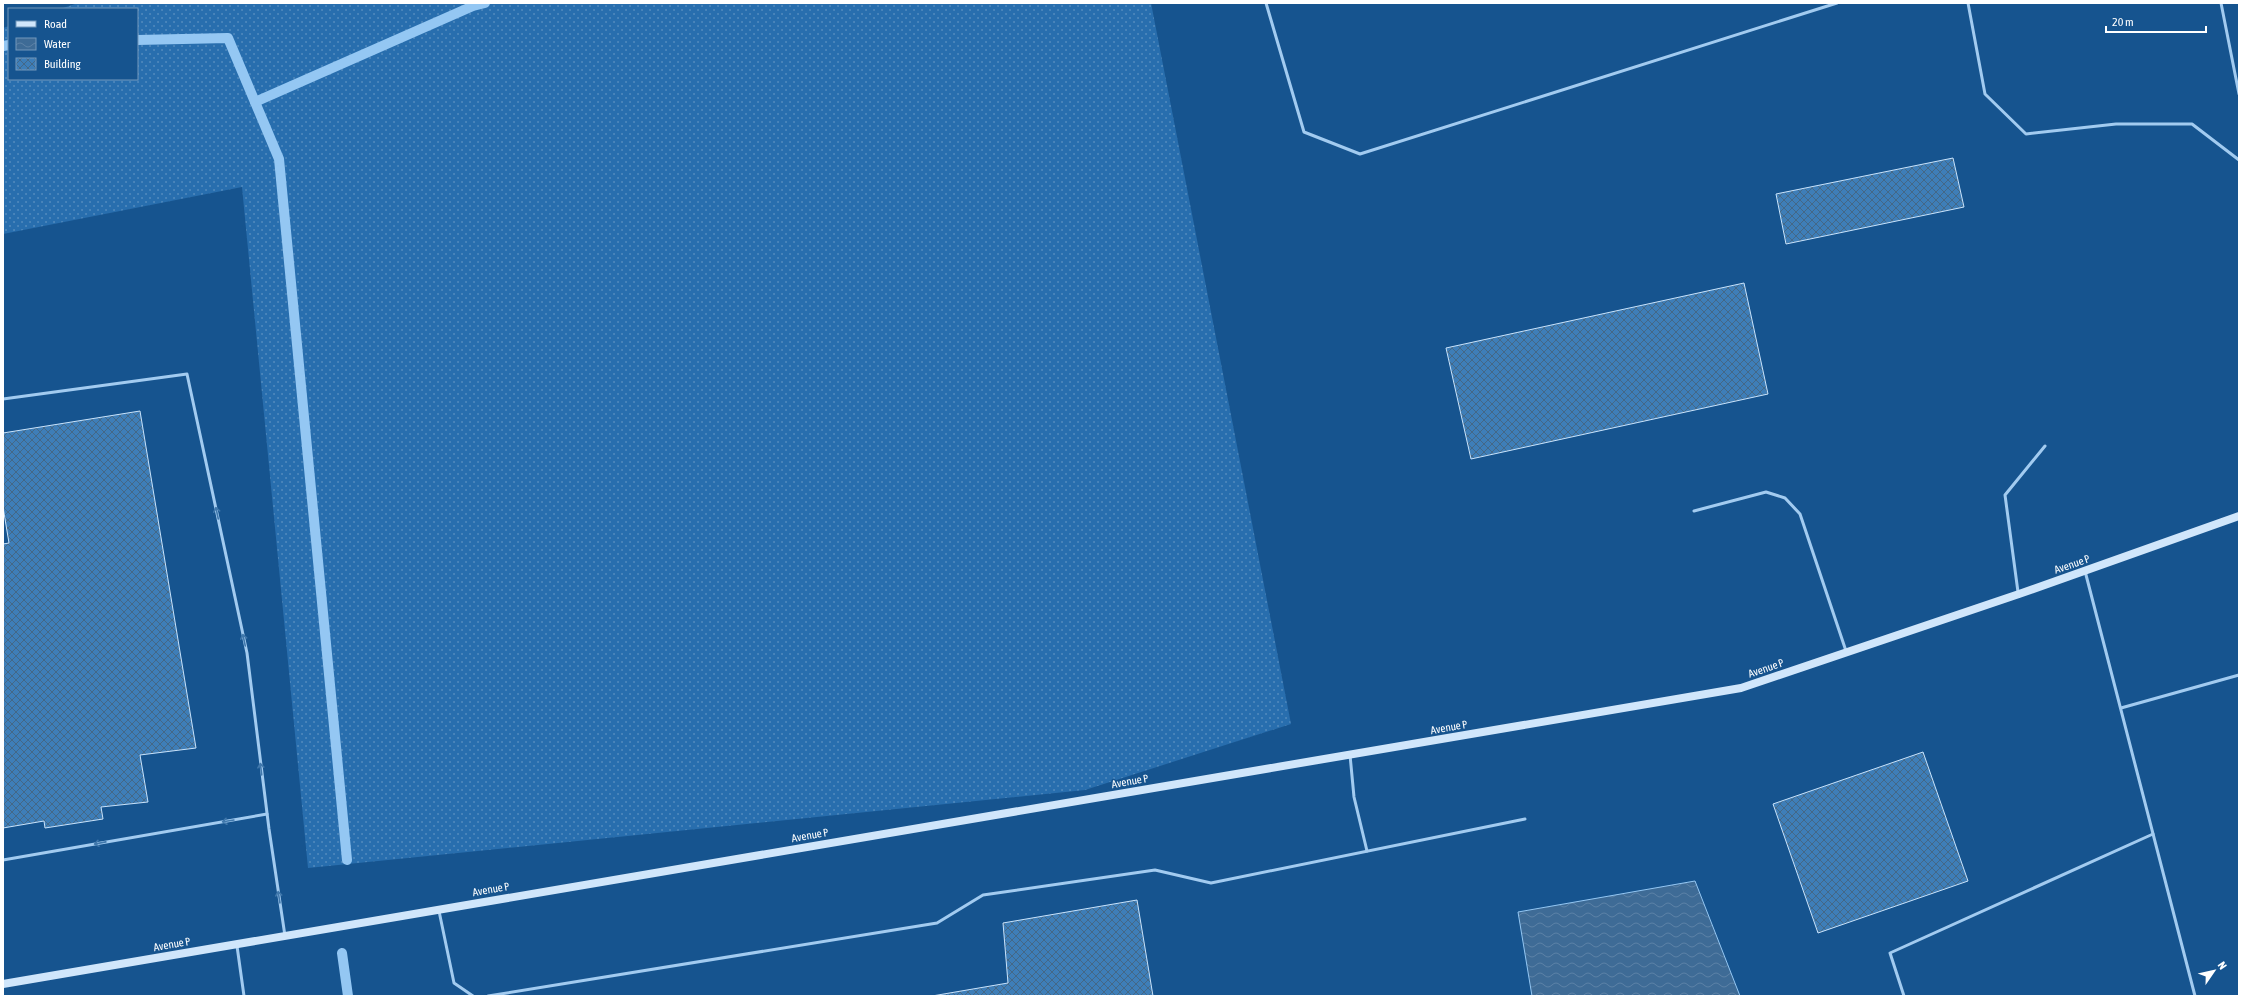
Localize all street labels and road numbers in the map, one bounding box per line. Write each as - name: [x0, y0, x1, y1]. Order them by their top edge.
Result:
- street label: Avenue P: [2052, 552, 2092, 576]
- street label: Avenue P: [1746, 656, 1786, 680]
- street label: Avenue P: [1430, 718, 1468, 736]
- street label: Avenue P: [1111, 772, 1149, 790]
- street label: Avenue P: [791, 826, 829, 844]
- street label: Avenue P: [472, 880, 510, 898]
- street label: Avenue P: [153, 935, 191, 953]

